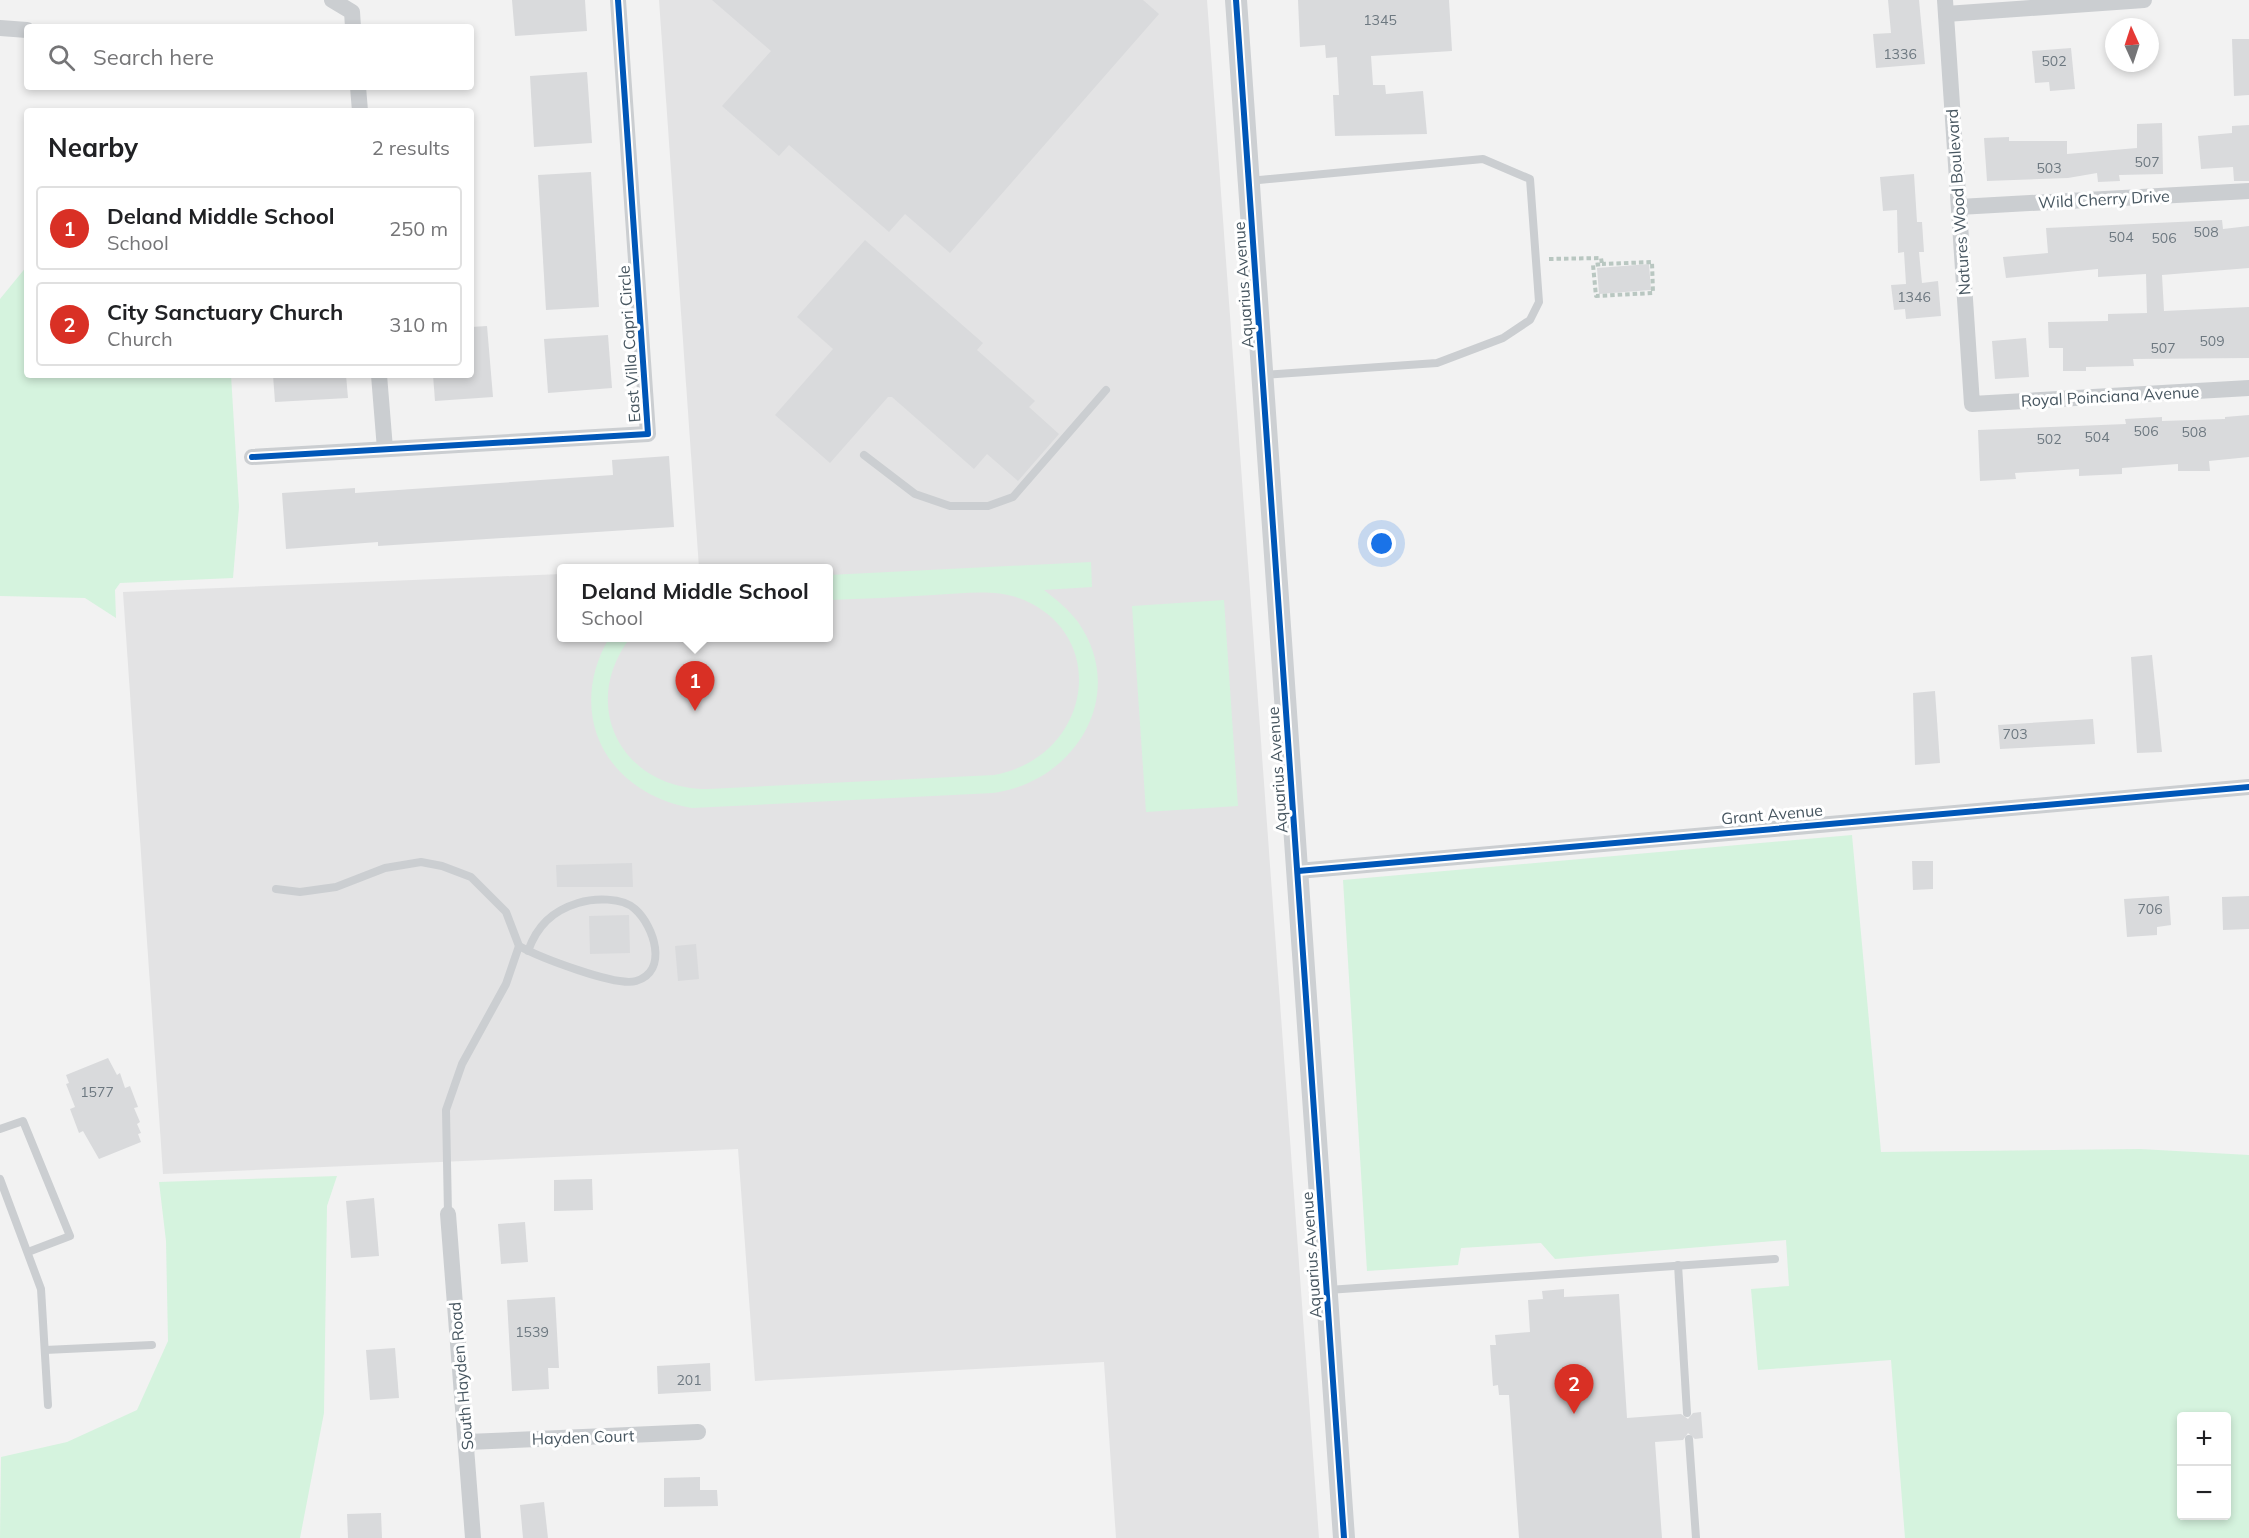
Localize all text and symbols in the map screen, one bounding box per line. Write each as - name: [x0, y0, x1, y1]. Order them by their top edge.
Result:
- house number: 1345: [1363, 11, 1397, 29]
- north arrow: [2105, 18, 2159, 72]
- search box: [24, 24, 474, 90]
- icon: search: [45, 41, 78, 74]
- text: Search here: [93, 43, 214, 71]
- house number: 1336: [1883, 45, 1917, 63]
- house number: 502: [2041, 52, 2067, 70]
- street label: Natures Wood Boulevard: [1942, 108, 1974, 296]
- text: Nearby: [48, 131, 138, 164]
- text: 2 results: [372, 135, 450, 160]
- house number: 507: [2134, 153, 2160, 171]
- house number: 503: [2036, 159, 2062, 177]
- street label: Wild Cherry Drive: [2038, 186, 2170, 212]
- text: Deland Middle School: [107, 202, 334, 230]
- text: 1: [64, 216, 76, 241]
- text: 250 m: [389, 216, 448, 241]
- street label: Aquarius Avenue: [1229, 221, 1257, 349]
- house number: 508: [2193, 223, 2219, 241]
- house number: 504: [2108, 228, 2134, 246]
- house number: 506: [2151, 229, 2177, 247]
- text: School: [107, 230, 169, 255]
- street label: East Villa Capri Circle: [614, 265, 644, 423]
- house number: 1346: [1897, 288, 1931, 306]
- text: City Sanctuary Church: [107, 298, 343, 326]
- text: 2: [64, 312, 76, 337]
- text: 310 m: [389, 312, 448, 337]
- text: Church: [107, 326, 173, 351]
- house number: 509: [2199, 332, 2225, 350]
- house number: 507: [2150, 339, 2176, 357]
- street label: Royal Poinciana Avenue: [2020, 381, 2200, 411]
- house number: 506: [2133, 422, 2159, 440]
- house number: 508: [2181, 423, 2207, 441]
- house number: 504: [2084, 428, 2110, 446]
- house number: 502: [2036, 430, 2062, 448]
- your location: [1367, 529, 1396, 558]
- popup: [557, 564, 833, 642]
- text: Deland Middle School: [581, 577, 809, 605]
- text: School: [581, 605, 643, 630]
- pin: 1: [676, 662, 714, 711]
- street label: Aquarius Avenue: [1263, 706, 1291, 834]
- house number: 703: [2002, 725, 2028, 743]
- street label: Grant Avenue: [1720, 800, 1824, 828]
- house number: 706: [2137, 900, 2163, 918]
- house number: 1577: [80, 1083, 114, 1101]
- street label: Aquarius Avenue: [1297, 1191, 1325, 1319]
- street label: South Hayden Road: [445, 1301, 477, 1451]
- house number: 1539: [515, 1323, 549, 1341]
- pin: 2: [1554, 1364, 1594, 1414]
- house number: 201: [676, 1371, 702, 1389]
- map controls: [2177, 1412, 2231, 1520]
- button: +: [2177, 1412, 2231, 1466]
- street label: Hayden Court: [531, 1425, 635, 1449]
- button: −: [2177, 1466, 2231, 1520]

